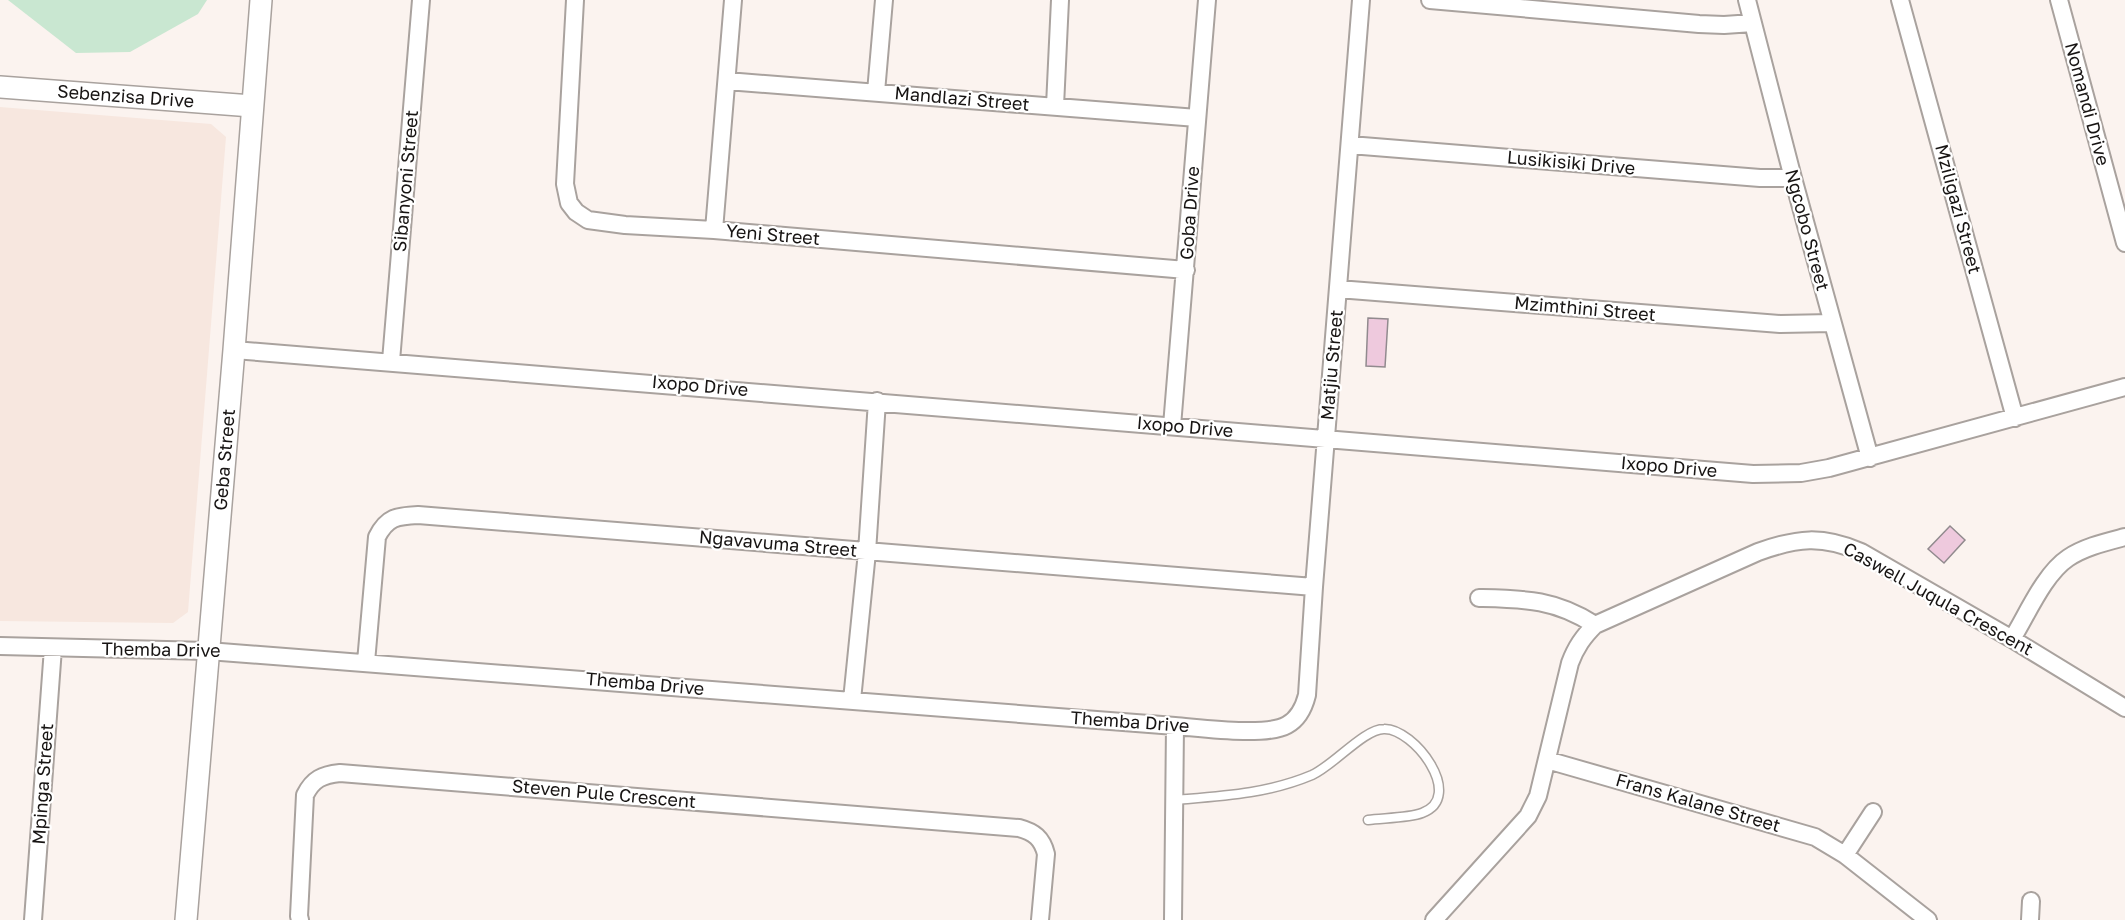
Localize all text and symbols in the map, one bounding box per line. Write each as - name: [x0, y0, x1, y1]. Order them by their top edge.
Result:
- street label: Nomandi Drive: [2061, 40, 2115, 168]
- street label: Sebenzisa Drive: [56, 79, 195, 112]
- street label: Mandlazi Street: [894, 81, 1031, 115]
- street label: Sibanyoni Street: [388, 109, 422, 253]
- street label: Mziligazi Street: [1931, 142, 1987, 276]
- street label: Lusikisiki Drive: [1506, 145, 1636, 179]
- street label: Goba Drive: [1175, 165, 1203, 261]
- street label: Ngcobo Street: [1781, 167, 1835, 293]
- street label: Yeni Street: [725, 219, 821, 249]
- street label: Mzimthini Street: [1513, 291, 1657, 325]
- street label: Matjiu Street: [1315, 309, 1347, 421]
- street label: Ixopo Drive: [651, 370, 749, 400]
- street label: Geba Street: [209, 408, 239, 511]
- street label: Ixopo Drive: [1136, 411, 1234, 441]
- street label: Ixopo Drive: [1620, 451, 1718, 481]
- street label: Ngavavuma Street: [698, 525, 858, 561]
- street label: Caswell Juqula Crescent: [1840, 537, 2037, 659]
- street label: Themba Drive: [101, 637, 221, 661]
- street label: Themba Drive: [585, 667, 705, 699]
- street label: Themba Drive: [1070, 706, 1190, 736]
- street label: Mpinga Street: [27, 723, 57, 845]
- street label: Frans Kalane Street: [1613, 768, 1783, 836]
- street label: Steven Pule Crescent: [511, 774, 697, 812]

